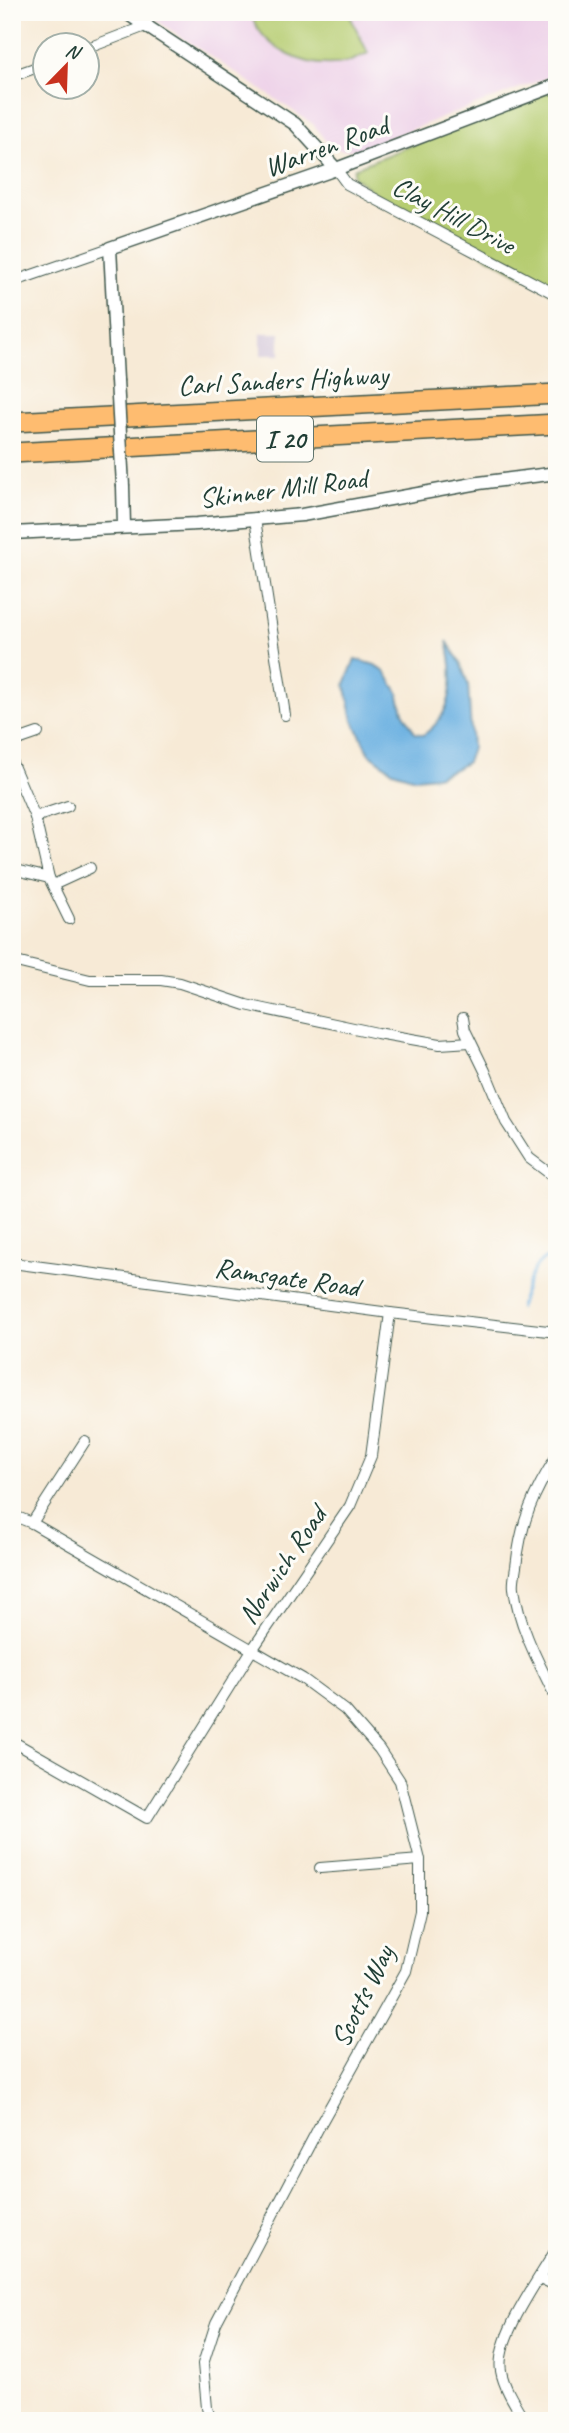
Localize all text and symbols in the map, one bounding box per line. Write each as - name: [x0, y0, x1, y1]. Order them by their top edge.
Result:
- north arrow: [32, 32, 102, 102]
- text: N: [62, 38, 85, 66]
- street label: Warren Road: [259, 106, 396, 184]
- street label: Clay Hill Drive: [387, 168, 523, 263]
- street label: Carl Sanders Highway: [177, 357, 391, 403]
- road number: I 20: [257, 416, 313, 462]
- street label: Skinner Mill Road: [197, 460, 373, 516]
- street label: Ramsgate Road: [213, 1250, 365, 1305]
- street label: Norwich Road: [230, 1496, 336, 1631]
- street label: Scotts Way: [322, 1937, 403, 2053]

